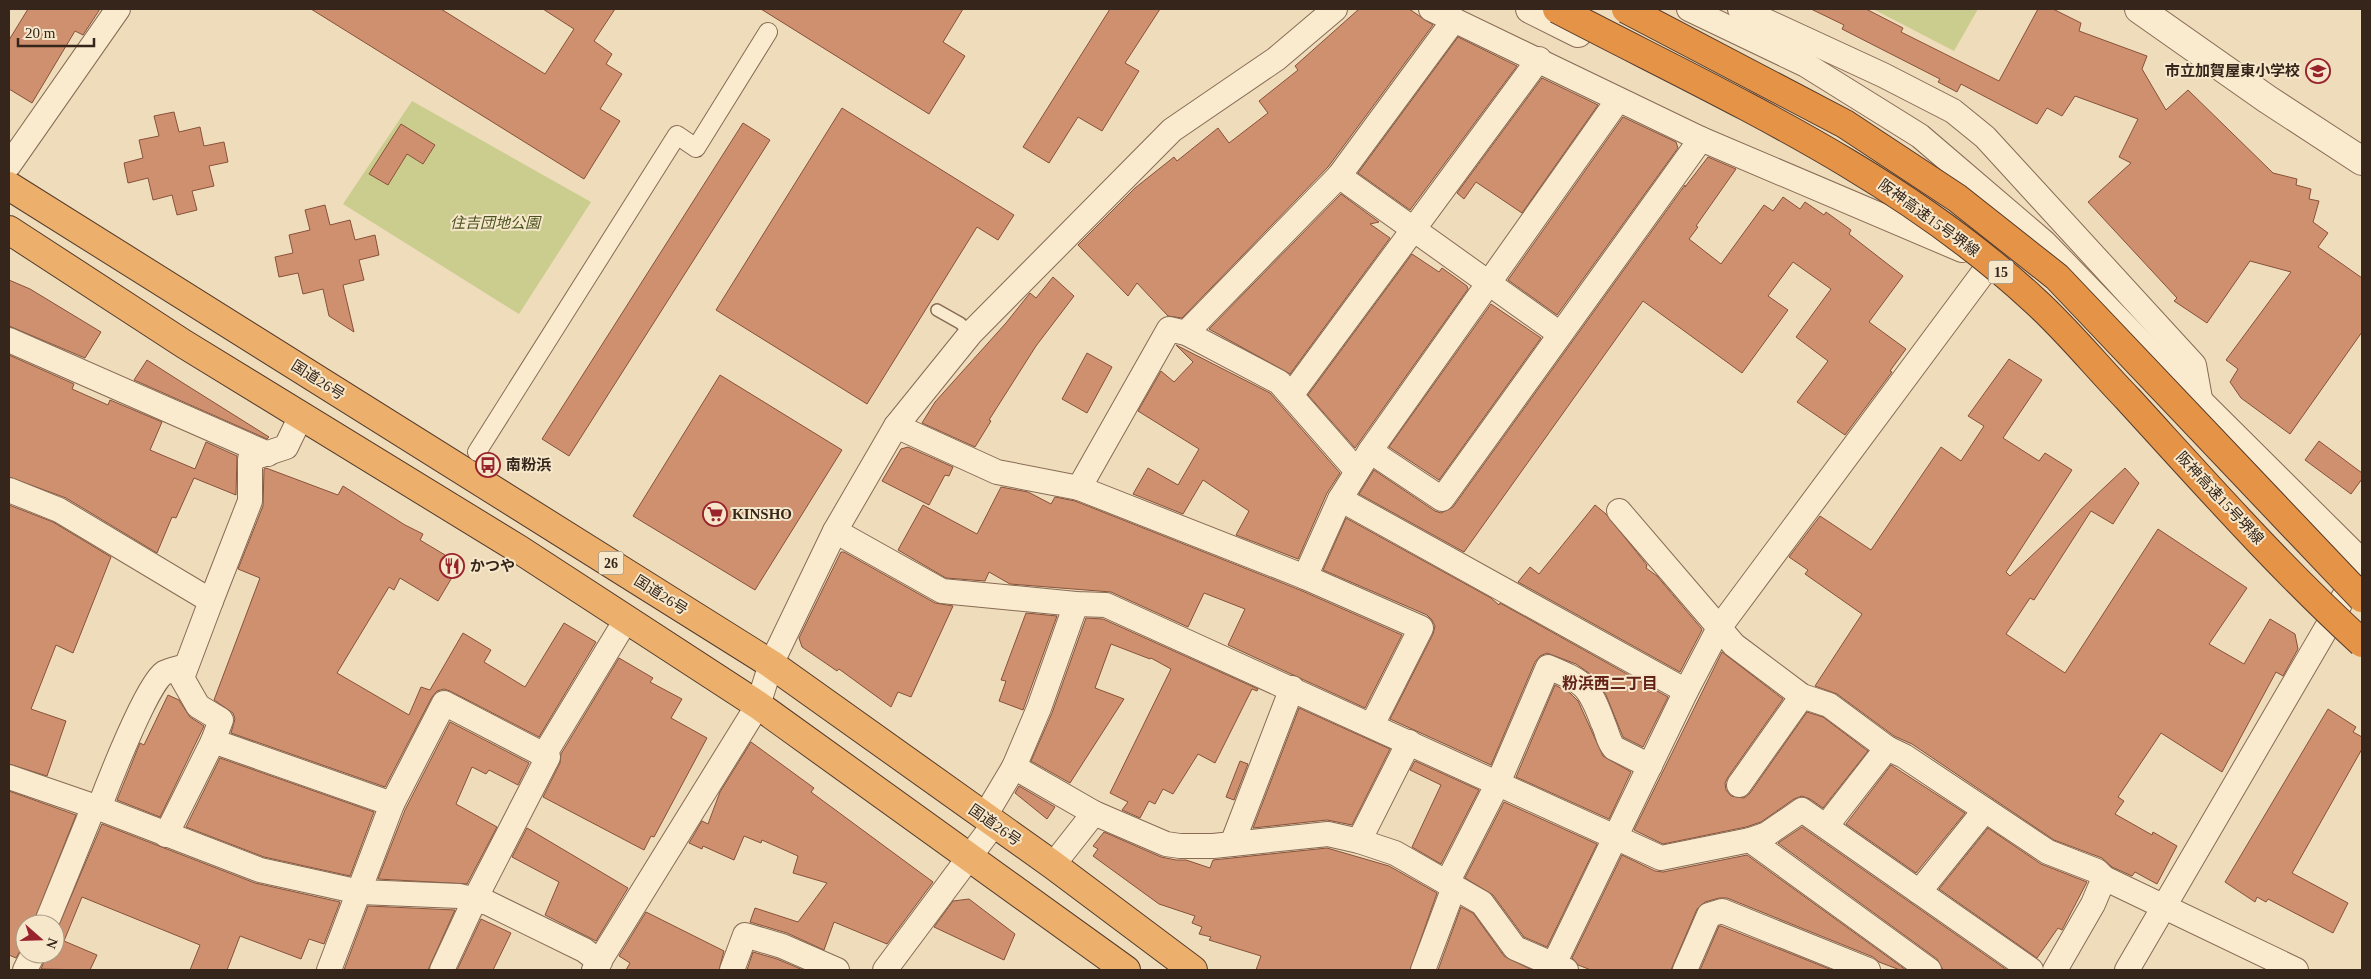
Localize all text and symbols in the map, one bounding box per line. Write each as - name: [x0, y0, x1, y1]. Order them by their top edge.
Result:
- scale bar: [18, 15, 94, 47]
- text: 20 m: [25, 25, 56, 41]
- school or university icon: 市立加賀屋東小学校: [2305, 58, 2331, 84]
- place label: 市立加賀屋東小学校: [2165, 63, 2300, 79]
- street label: 阪神高速15号堺線: [1876, 176, 1982, 260]
- park label: 住吉団地公園: [450, 215, 542, 231]
- road number: 15: [1988, 260, 2014, 284]
- street label: 国道26号: [288, 357, 348, 403]
- street label: 阪神高速15号堺線: [2173, 449, 2267, 547]
- bus stop icon: 南粉浜: [475, 452, 501, 478]
- place label: 南粉浜: [506, 457, 552, 473]
- supermarket icon: KINSHO: [702, 501, 728, 527]
- place label: KINSHO: [732, 506, 792, 522]
- road number: 26: [598, 552, 624, 574]
- restaurant icon: かつや: [439, 553, 465, 579]
- place label: かつや: [470, 558, 515, 574]
- street label: 国道26号: [631, 572, 691, 618]
- district label: 粉浜西二丁目: [1562, 675, 1658, 692]
- street label: 国道26号: [966, 801, 1024, 849]
- north arrow: [15, 914, 65, 964]
- text: N: [43, 936, 61, 951]

